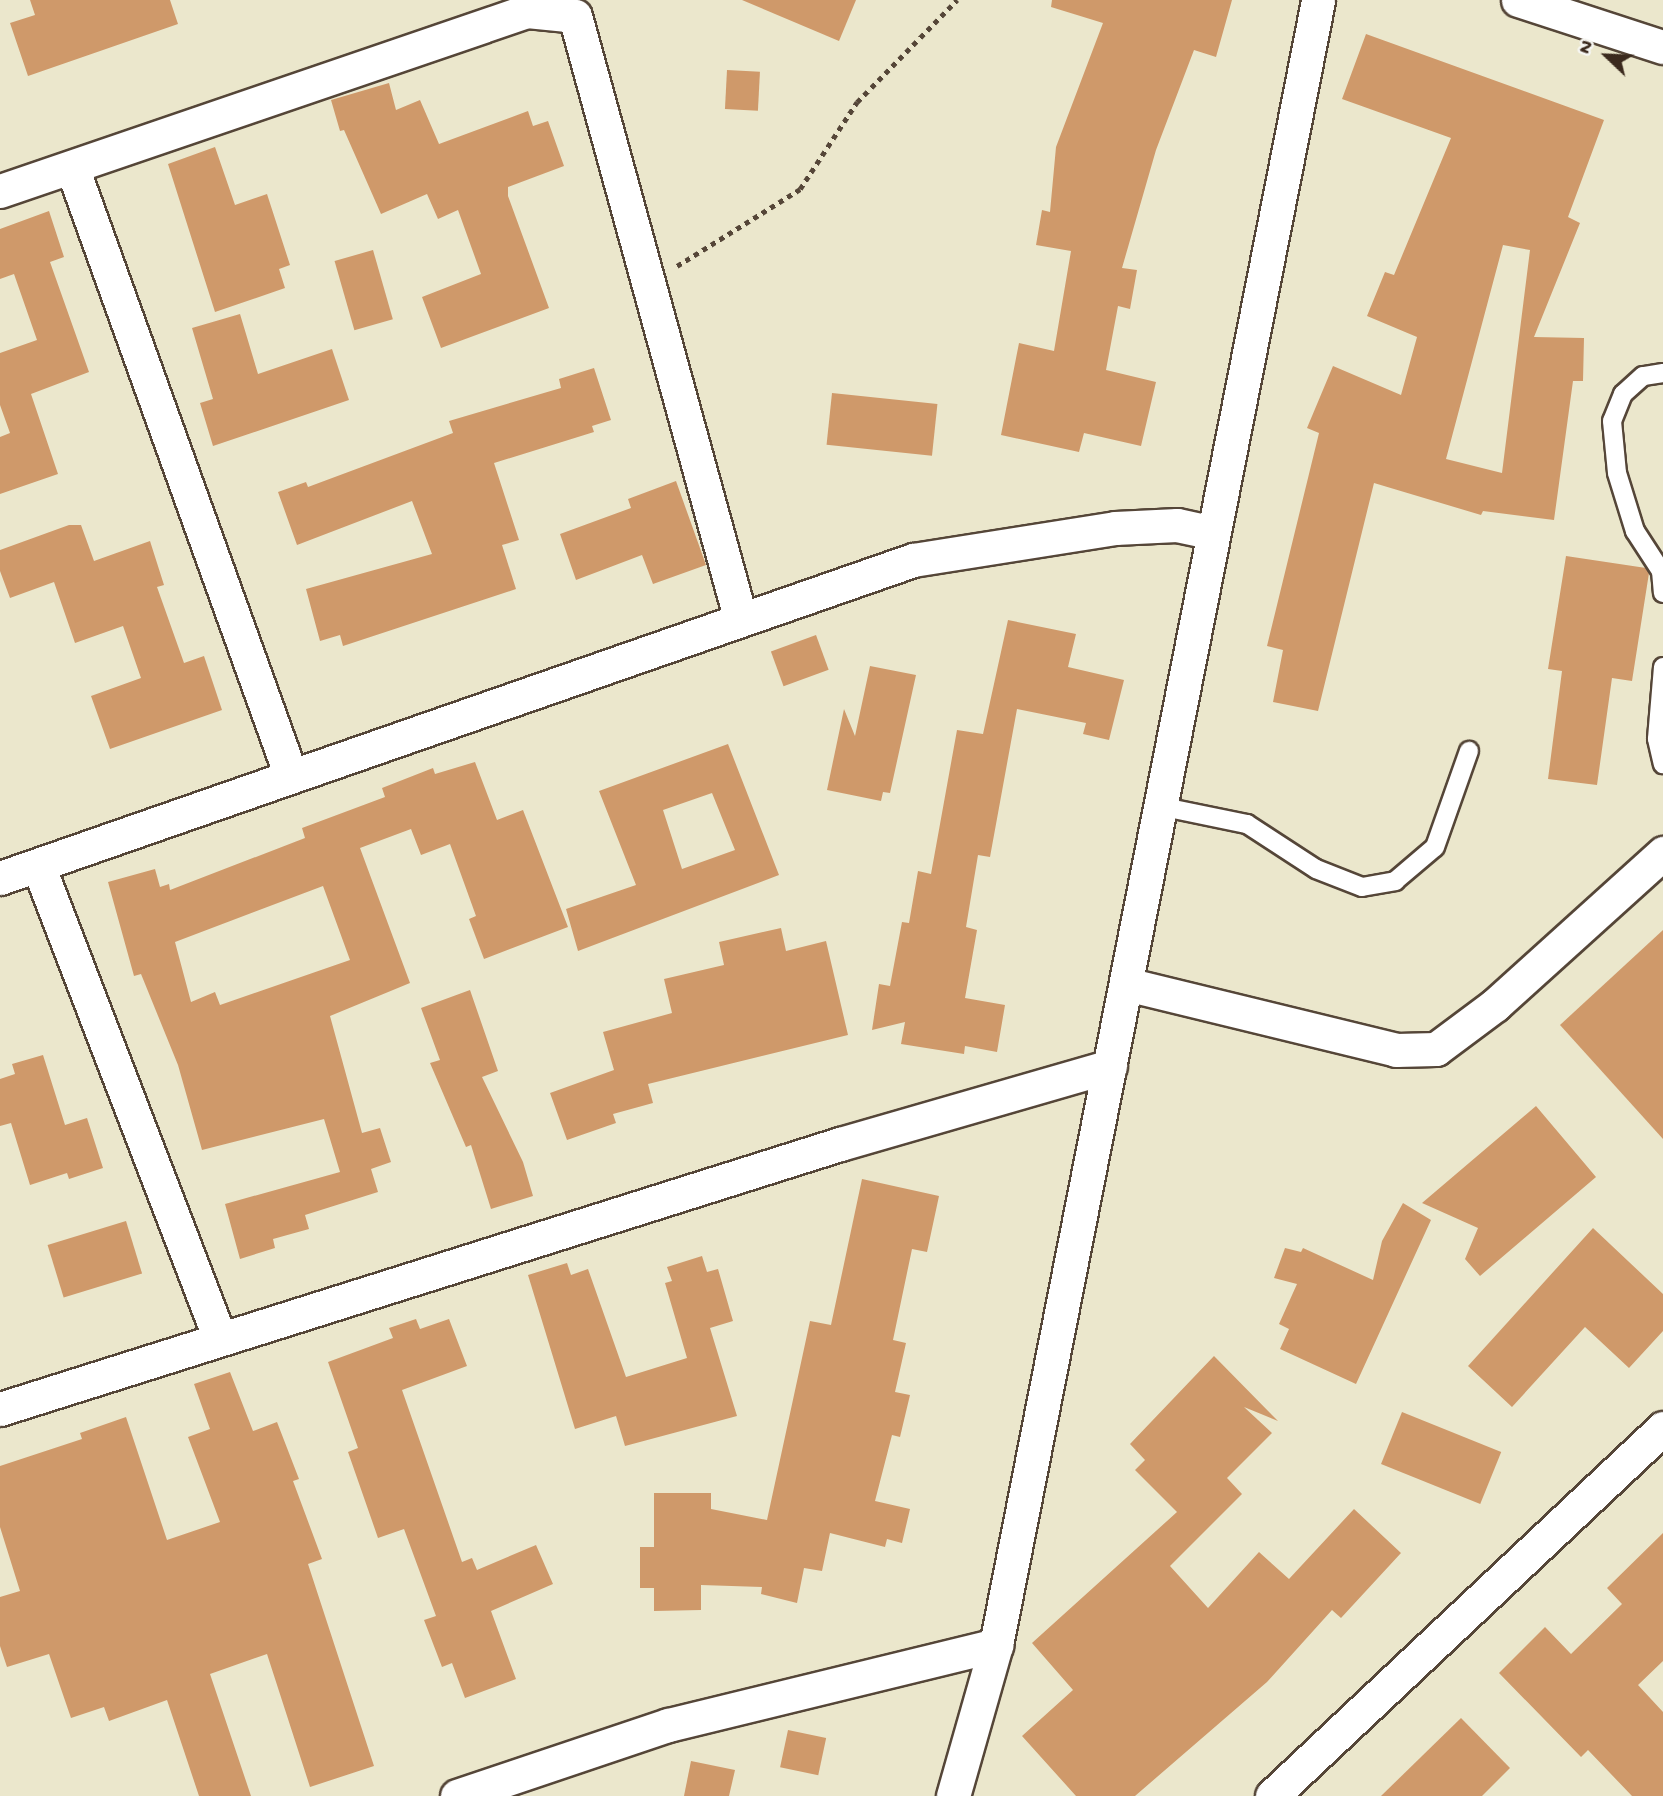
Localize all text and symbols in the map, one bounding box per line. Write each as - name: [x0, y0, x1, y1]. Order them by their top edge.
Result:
- north arrow: [1572, 21, 1642, 91]
- text: N: [1574, 37, 1600, 58]

